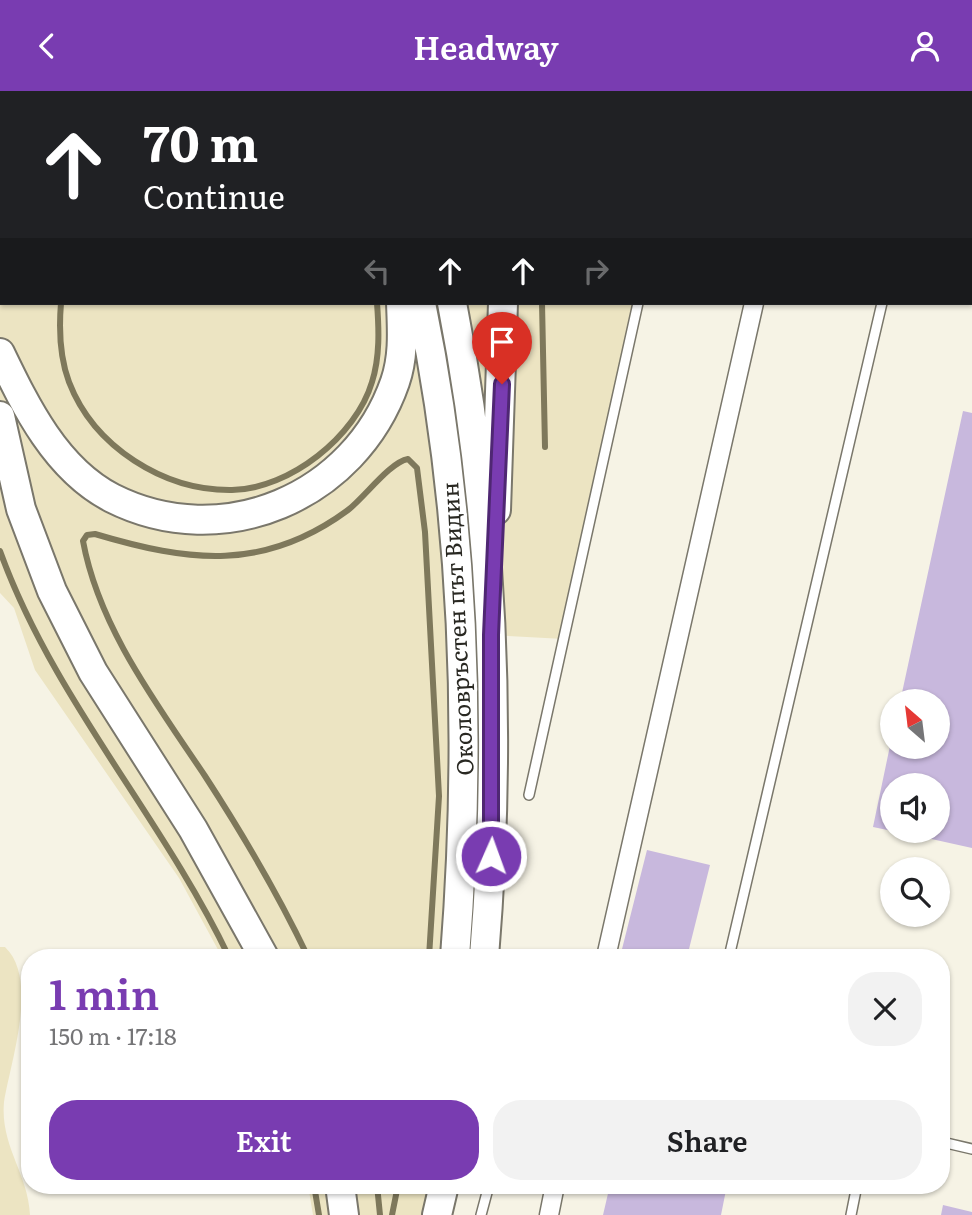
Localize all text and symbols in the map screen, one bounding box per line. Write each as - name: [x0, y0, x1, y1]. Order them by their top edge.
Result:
- text: Headway: [413, 22, 559, 70]
- icon: back: [28, 27, 66, 65]
- icon: person: [906, 27, 944, 65]
- text: 70 m: [143, 104, 258, 177]
- icon: ahead: [28, 119, 119, 210]
- text: Continue: [143, 171, 285, 219]
- icon: left: [358, 252, 396, 290]
- icon: ahead: [431, 252, 469, 290]
- icon: ahead: [504, 252, 542, 290]
- icon: right: [577, 252, 615, 290]
- pin: [472, 312, 532, 384]
- icon: arrive: [483, 323, 521, 361]
- street label: Околовръстен път Видин: [431, 481, 481, 777]
- north arrow: [880, 689, 950, 759]
- map controls: [880, 689, 950, 927]
- button: sound: [880, 773, 950, 843]
- position arrow: [454, 819, 528, 893]
- button: search: [880, 857, 950, 927]
- text: 1 min: [49, 961, 159, 1023]
- button: close: [848, 972, 922, 1046]
- text: 150 m · 17:18: [49, 1018, 177, 1052]
- button: Exit: [49, 1100, 479, 1180]
- button: Share: [493, 1100, 922, 1180]

